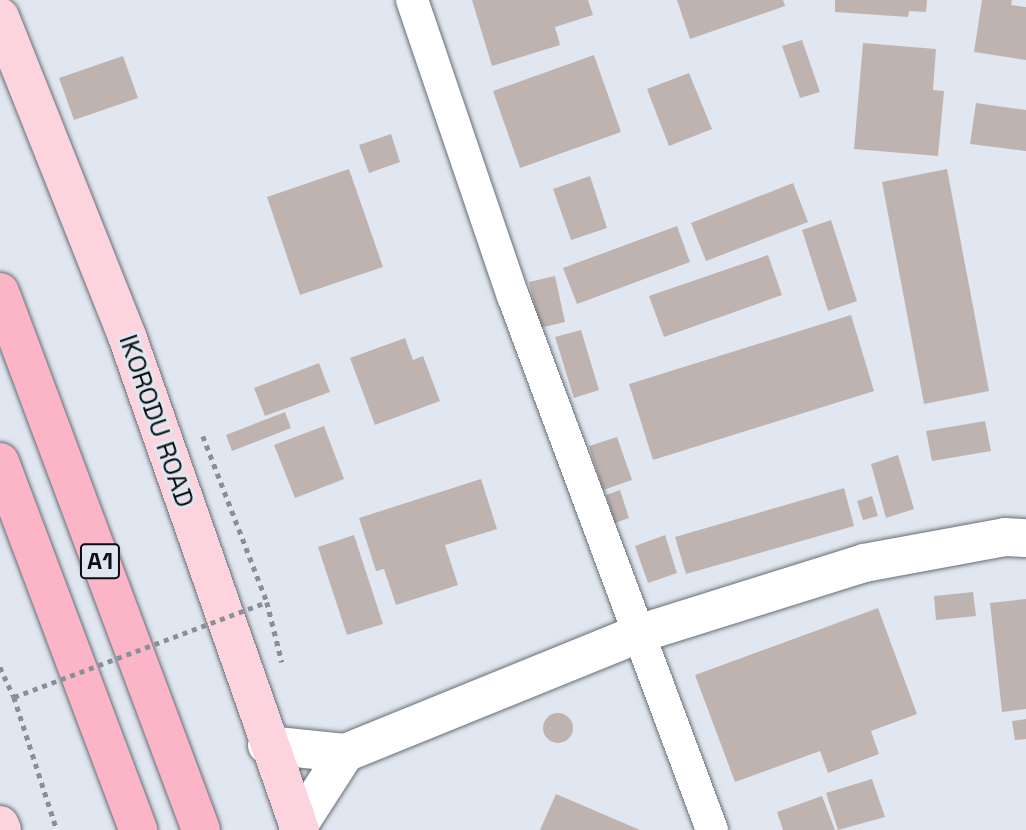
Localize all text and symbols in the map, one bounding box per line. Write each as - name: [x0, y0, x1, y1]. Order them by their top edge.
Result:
- street label: IKORODU ROAD: [112, 331, 200, 511]
- road number: A1: [79, 540, 121, 582]

